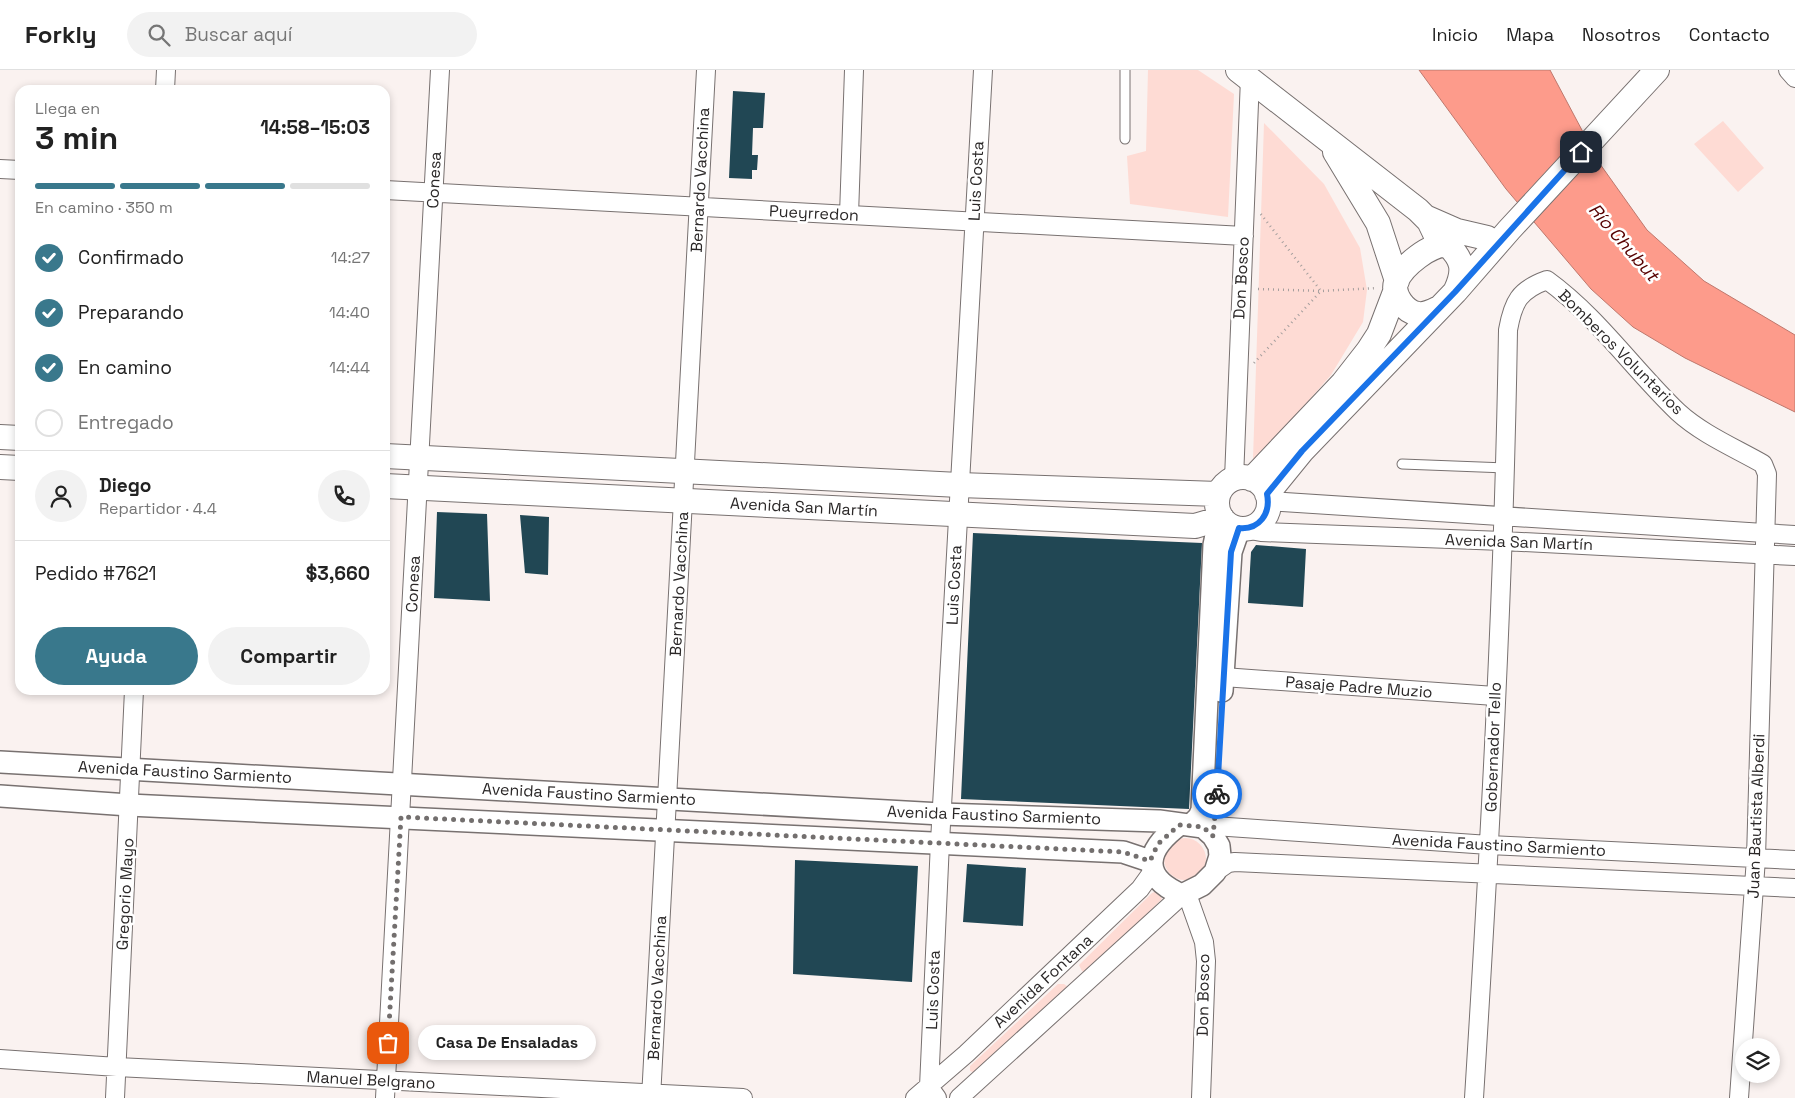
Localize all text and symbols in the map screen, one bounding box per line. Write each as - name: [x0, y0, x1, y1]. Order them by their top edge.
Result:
- search box: [127, 12, 477, 57]
- text: Forkly: [25, 19, 97, 50]
- icon: search: [145, 21, 173, 49]
- text: Buscar aquí: [185, 22, 292, 47]
- text: Inicio: [1432, 23, 1478, 46]
- text: Mapa: [1506, 23, 1554, 46]
- text: Nosotros: [1582, 23, 1661, 46]
- text: Contacto: [1689, 23, 1770, 46]
- text: Llega en: [35, 98, 100, 119]
- street label: Bernardo Vacchina: [686, 107, 714, 253]
- text: 14:58–15:03: [260, 115, 370, 140]
- text: 3 min: [35, 118, 118, 158]
- pin: [1560, 131, 1602, 173]
- icon: home: [1567, 138, 1595, 166]
- street label: Luis Costa: [963, 141, 989, 221]
- street label: Conesa: [422, 151, 446, 209]
- text: En camino · 350 m: [35, 197, 173, 218]
- water label: Río Chubut: [1584, 198, 1665, 287]
- street label: Pueyrredon: [769, 200, 859, 226]
- street label: Don Bosco: [1228, 236, 1254, 320]
- icon: check: [35, 244, 63, 272]
- text: Confirmado: [78, 245, 184, 270]
- text: 14:27: [331, 247, 370, 268]
- street label: Bomberos Voluntarios: [1554, 285, 1688, 419]
- icon: check: [35, 299, 63, 327]
- text: Preparando: [78, 300, 184, 325]
- text: 14:40: [329, 302, 370, 323]
- icon: check: [35, 354, 63, 382]
- text: En camino: [78, 355, 172, 380]
- text: 14:44: [329, 357, 370, 378]
- text: Entregado: [78, 410, 174, 435]
- button: person: [35, 470, 87, 522]
- button: phone: [318, 470, 370, 522]
- text: Diego: [99, 473, 151, 498]
- street label: Avenida San Martín: [730, 493, 878, 521]
- text: Repartidor · 4.4: [99, 498, 217, 519]
- street label: Bernardo Vacchina: [665, 511, 693, 657]
- street label: Avenida San Martín: [1445, 529, 1593, 555]
- street label: Luis Costa: [941, 545, 967, 625]
- street label: Conesa: [401, 555, 425, 613]
- text: Pedido #7621: [35, 561, 157, 586]
- text: $3,660: [306, 561, 370, 586]
- button: Ayuda: [35, 627, 198, 685]
- button: Compartir: [208, 627, 370, 685]
- street label: Pasaje Padre Muzio: [1285, 671, 1433, 703]
- street label: Gobernador Tello: [1480, 682, 1506, 812]
- street label: Juan Bautista Alberdi: [1743, 733, 1769, 899]
- street label: Avenida Faustino Sarmiento: [77, 756, 293, 788]
- courier: [1192, 769, 1242, 819]
- street label: Avenida Faustino Sarmiento: [481, 778, 697, 810]
- icon: bike: [1203, 780, 1231, 808]
- street label: Avenida Faustino Sarmiento: [887, 801, 1101, 829]
- street label: Avenida Faustino Sarmiento: [1391, 829, 1607, 861]
- street label: Gregorio Mayo: [112, 837, 138, 951]
- street label: Bernardo Vacchina: [643, 915, 671, 1061]
- street label: Avenida Fontana: [989, 930, 1097, 1032]
- street label: Luis Costa: [921, 950, 945, 1030]
- street label: Don Bosco: [1192, 953, 1214, 1037]
- pin: [367, 1022, 409, 1064]
- callout: Casa De Ensaladas: [418, 1026, 596, 1060]
- icon: bag: [374, 1029, 402, 1057]
- text: Casa De Ensaladas: [436, 1032, 578, 1053]
- map controls: [1735, 1038, 1780, 1083]
- button: layers: [1735, 1038, 1780, 1083]
- street label: Manuel Belgrano: [306, 1066, 436, 1094]

